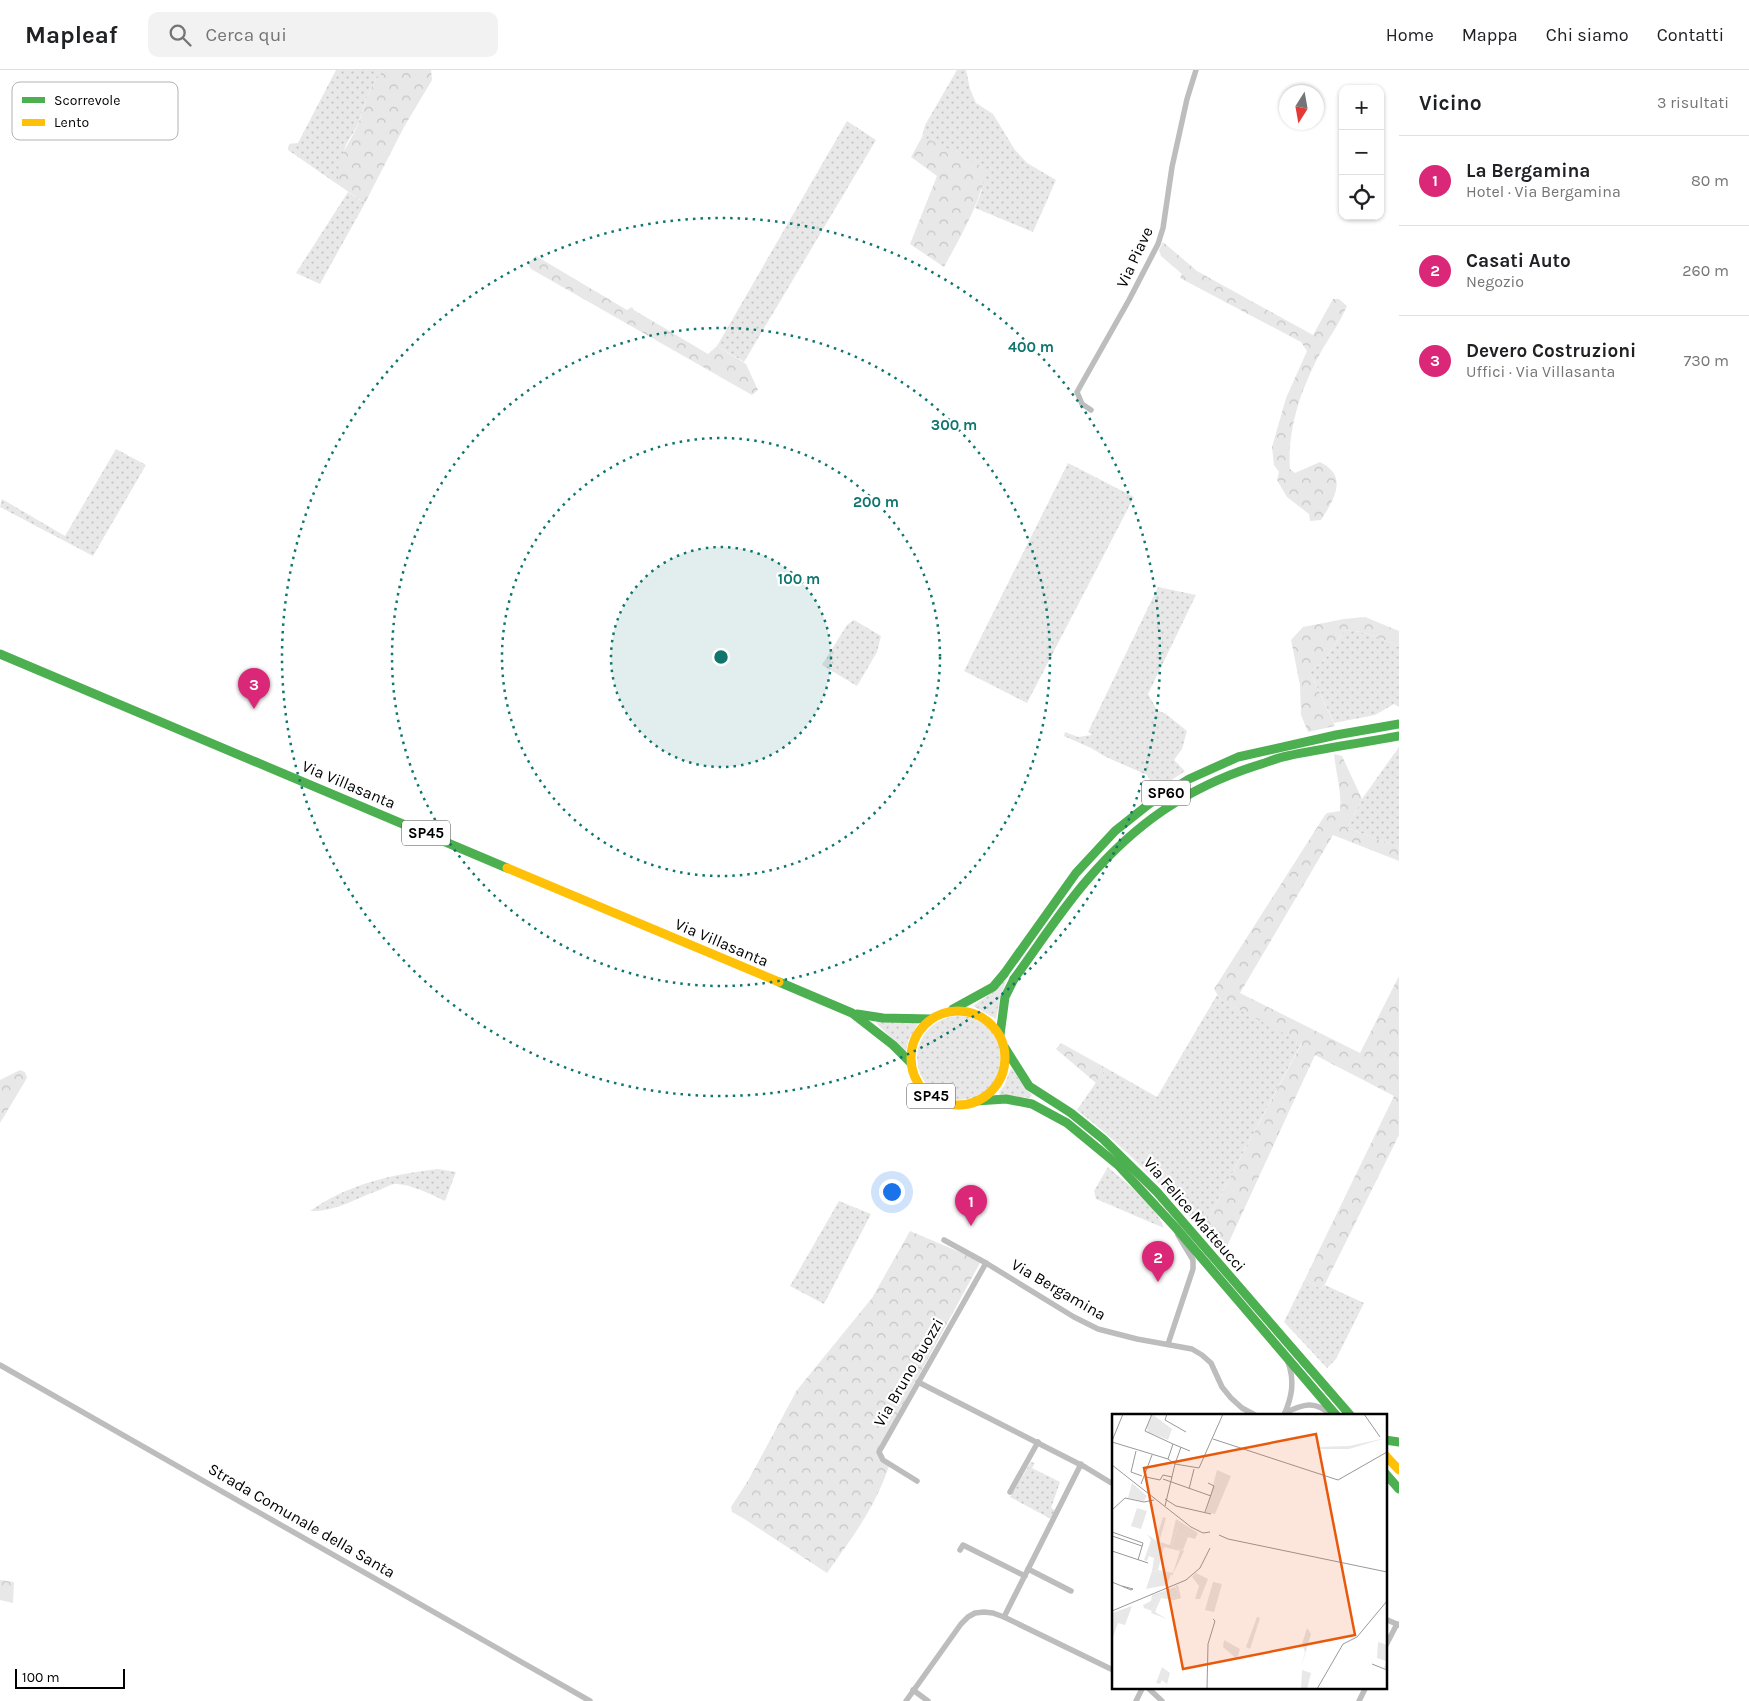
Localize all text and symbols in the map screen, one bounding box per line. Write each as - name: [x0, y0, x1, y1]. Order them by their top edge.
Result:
- search box: [148, 12, 498, 57]
- text: Mapleaf: [25, 21, 118, 49]
- icon: search: [166, 21, 194, 49]
- text: Cerca qui: [206, 24, 287, 46]
- text: Home: [1386, 24, 1434, 46]
- text: Mappa: [1462, 24, 1518, 46]
- text: Chi siamo: [1546, 24, 1629, 46]
- text: Contatti: [1657, 24, 1724, 46]
- legend: [12, 82, 178, 140]
- north arrow: [1279, 85, 1324, 130]
- map controls: [1339, 85, 1384, 220]
- button: +: [1339, 85, 1384, 130]
- text: Vicino: [1419, 91, 1482, 115]
- text: Scorrevole: [54, 92, 120, 109]
- text: 3 risultati: [1657, 93, 1729, 112]
- text: Lento: [54, 114, 89, 131]
- button: −: [1339, 130, 1384, 175]
- text: La Bergamina: [1466, 160, 1590, 182]
- text: 1: [1432, 171, 1438, 190]
- text: 80 m: [1691, 171, 1729, 190]
- button: locate: [1339, 175, 1384, 220]
- text: Hotel · Via Bergamina: [1466, 182, 1621, 201]
- street label: Via Piave: [1112, 224, 1157, 291]
- text: Casati Auto: [1466, 250, 1571, 272]
- text: 2: [1430, 261, 1440, 280]
- text: 260 m: [1682, 261, 1729, 280]
- text: Negozio: [1466, 272, 1524, 291]
- text: 400 m: [1008, 338, 1054, 356]
- text: Devero Costruzioni: [1466, 340, 1636, 362]
- text: 3: [1430, 351, 1440, 370]
- text: 730 m: [1684, 351, 1729, 370]
- text: Uffici · Via Villasanta: [1466, 362, 1615, 381]
- text: 300 m: [931, 416, 977, 434]
- text: 200 m: [853, 493, 899, 511]
- text: 100 m: [778, 570, 820, 588]
- centre of rings: [712, 648, 730, 666]
- pin: 3: [238, 668, 270, 709]
- street label: Via Villasanta: [299, 756, 398, 813]
- road number: SP60: [1142, 780, 1190, 806]
- road number: SP45: [402, 820, 450, 846]
- street label: Via Villasanta: [672, 914, 771, 971]
- road number: SP45: [907, 1084, 955, 1108]
- street label: Via Felice Matteucci: [1140, 1153, 1250, 1276]
- your location: [879, 1179, 905, 1205]
- pin: 1: [955, 1185, 987, 1226]
- pin: 2: [1142, 1241, 1174, 1282]
- street label: Via Bergamina: [1008, 1255, 1109, 1324]
- street label: Via Bruno Buozzi: [870, 1315, 947, 1430]
- inset map: [1112, 1414, 1386, 1688]
- street label: Strada Comunale della Santa: [205, 1459, 399, 1582]
- scale bar: [15, 1666, 125, 1689]
- text: 100 m: [22, 1669, 60, 1686]

